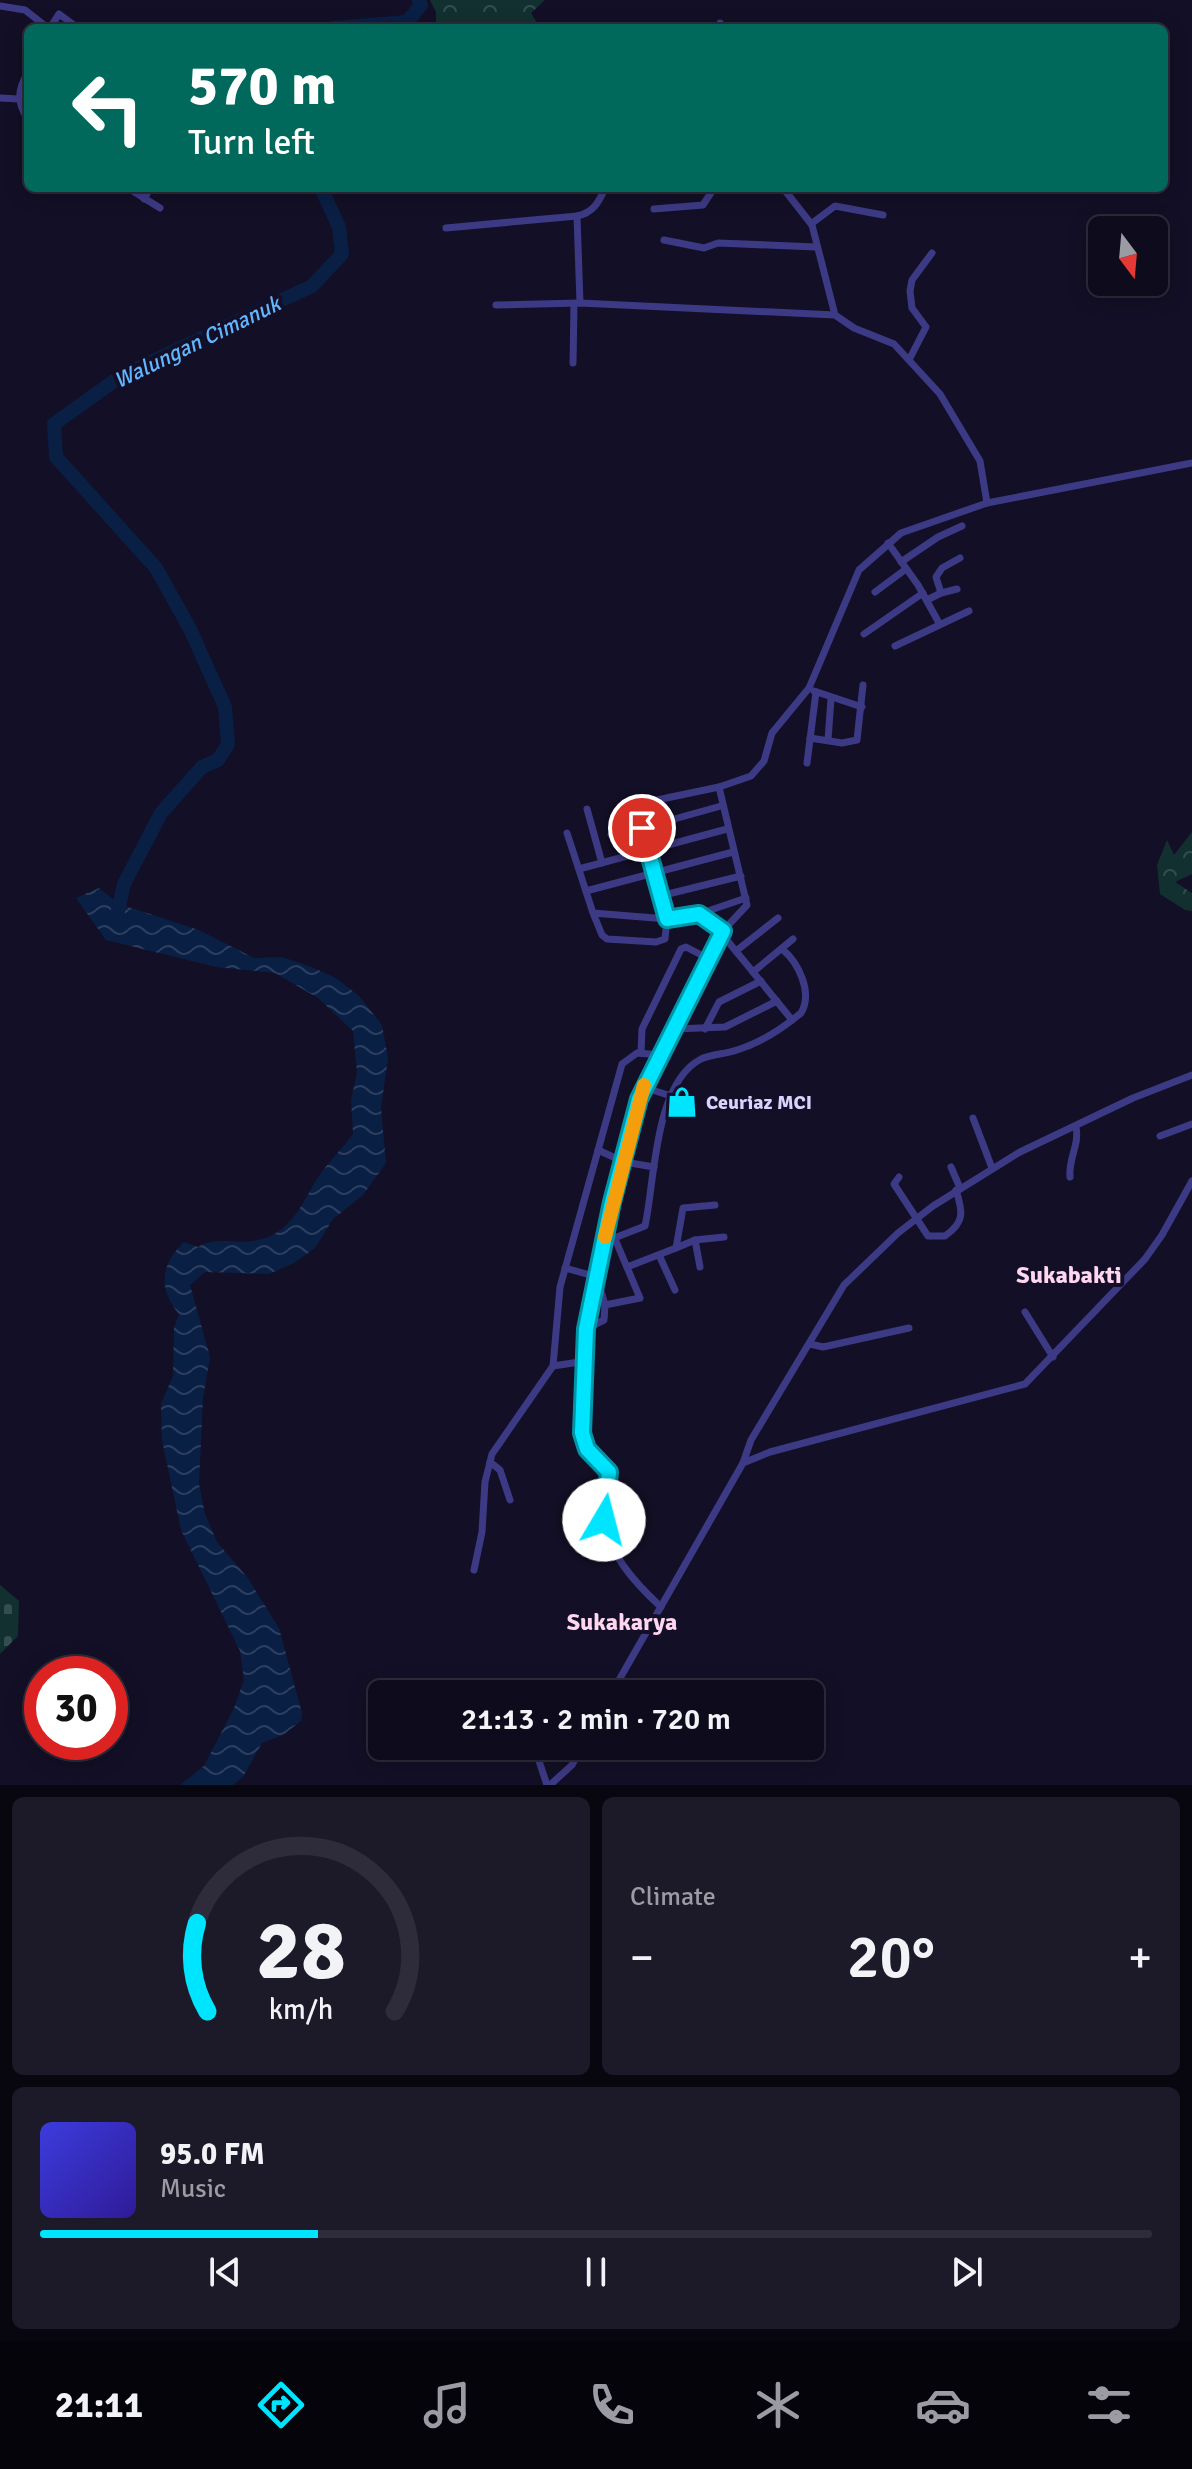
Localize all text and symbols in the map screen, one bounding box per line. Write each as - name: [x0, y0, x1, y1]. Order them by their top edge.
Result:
- text: 570 m: [188, 51, 336, 120]
- icon: left: [56, 56, 160, 160]
- text: Turn left: [188, 120, 315, 165]
- north arrow: [1088, 216, 1168, 296]
- map controls: [1088, 216, 1168, 296]
- water label: Walungan Cimanuk: [109, 289, 286, 394]
- pin: [608, 794, 676, 862]
- icon: arrive: [620, 806, 664, 850]
- shop icon: Ceuriaz MCI: [665, 1085, 699, 1119]
- place label: Ceuriaz MCI: [706, 1090, 812, 1115]
- district label: Sukabakti: [1016, 1260, 1122, 1290]
- position arrow: [562, 1478, 646, 1562]
- district label: Sukakarya: [567, 1607, 677, 1637]
- speed limit sign: 30: [24, 1656, 128, 1760]
- text: 21:13 · 2 min · 720 m: [461, 1701, 731, 1738]
- text: Climate: [630, 1881, 716, 1913]
- text: 28: [256, 1900, 346, 2002]
- text: 20°: [847, 1921, 935, 1995]
- text: −: [630, 1931, 654, 1985]
- text: +: [1128, 1931, 1152, 1985]
- text: km/h: [269, 1992, 333, 2027]
- text: 95.0 FM: [160, 2136, 265, 2173]
- text: Music: [160, 2173, 226, 2205]
- icon: previous: [203, 2250, 247, 2294]
- icon: pause: [574, 2250, 618, 2294]
- icon: next: [945, 2250, 989, 2294]
- icon: directions: [253, 2377, 309, 2433]
- icon: music: [419, 2377, 475, 2433]
- icon: phone: [584, 2377, 640, 2433]
- icon: climate: [750, 2377, 806, 2433]
- icon: car: [915, 2377, 971, 2433]
- icon: filters: [1081, 2377, 1137, 2433]
- text: 21:11: [55, 2383, 143, 2428]

